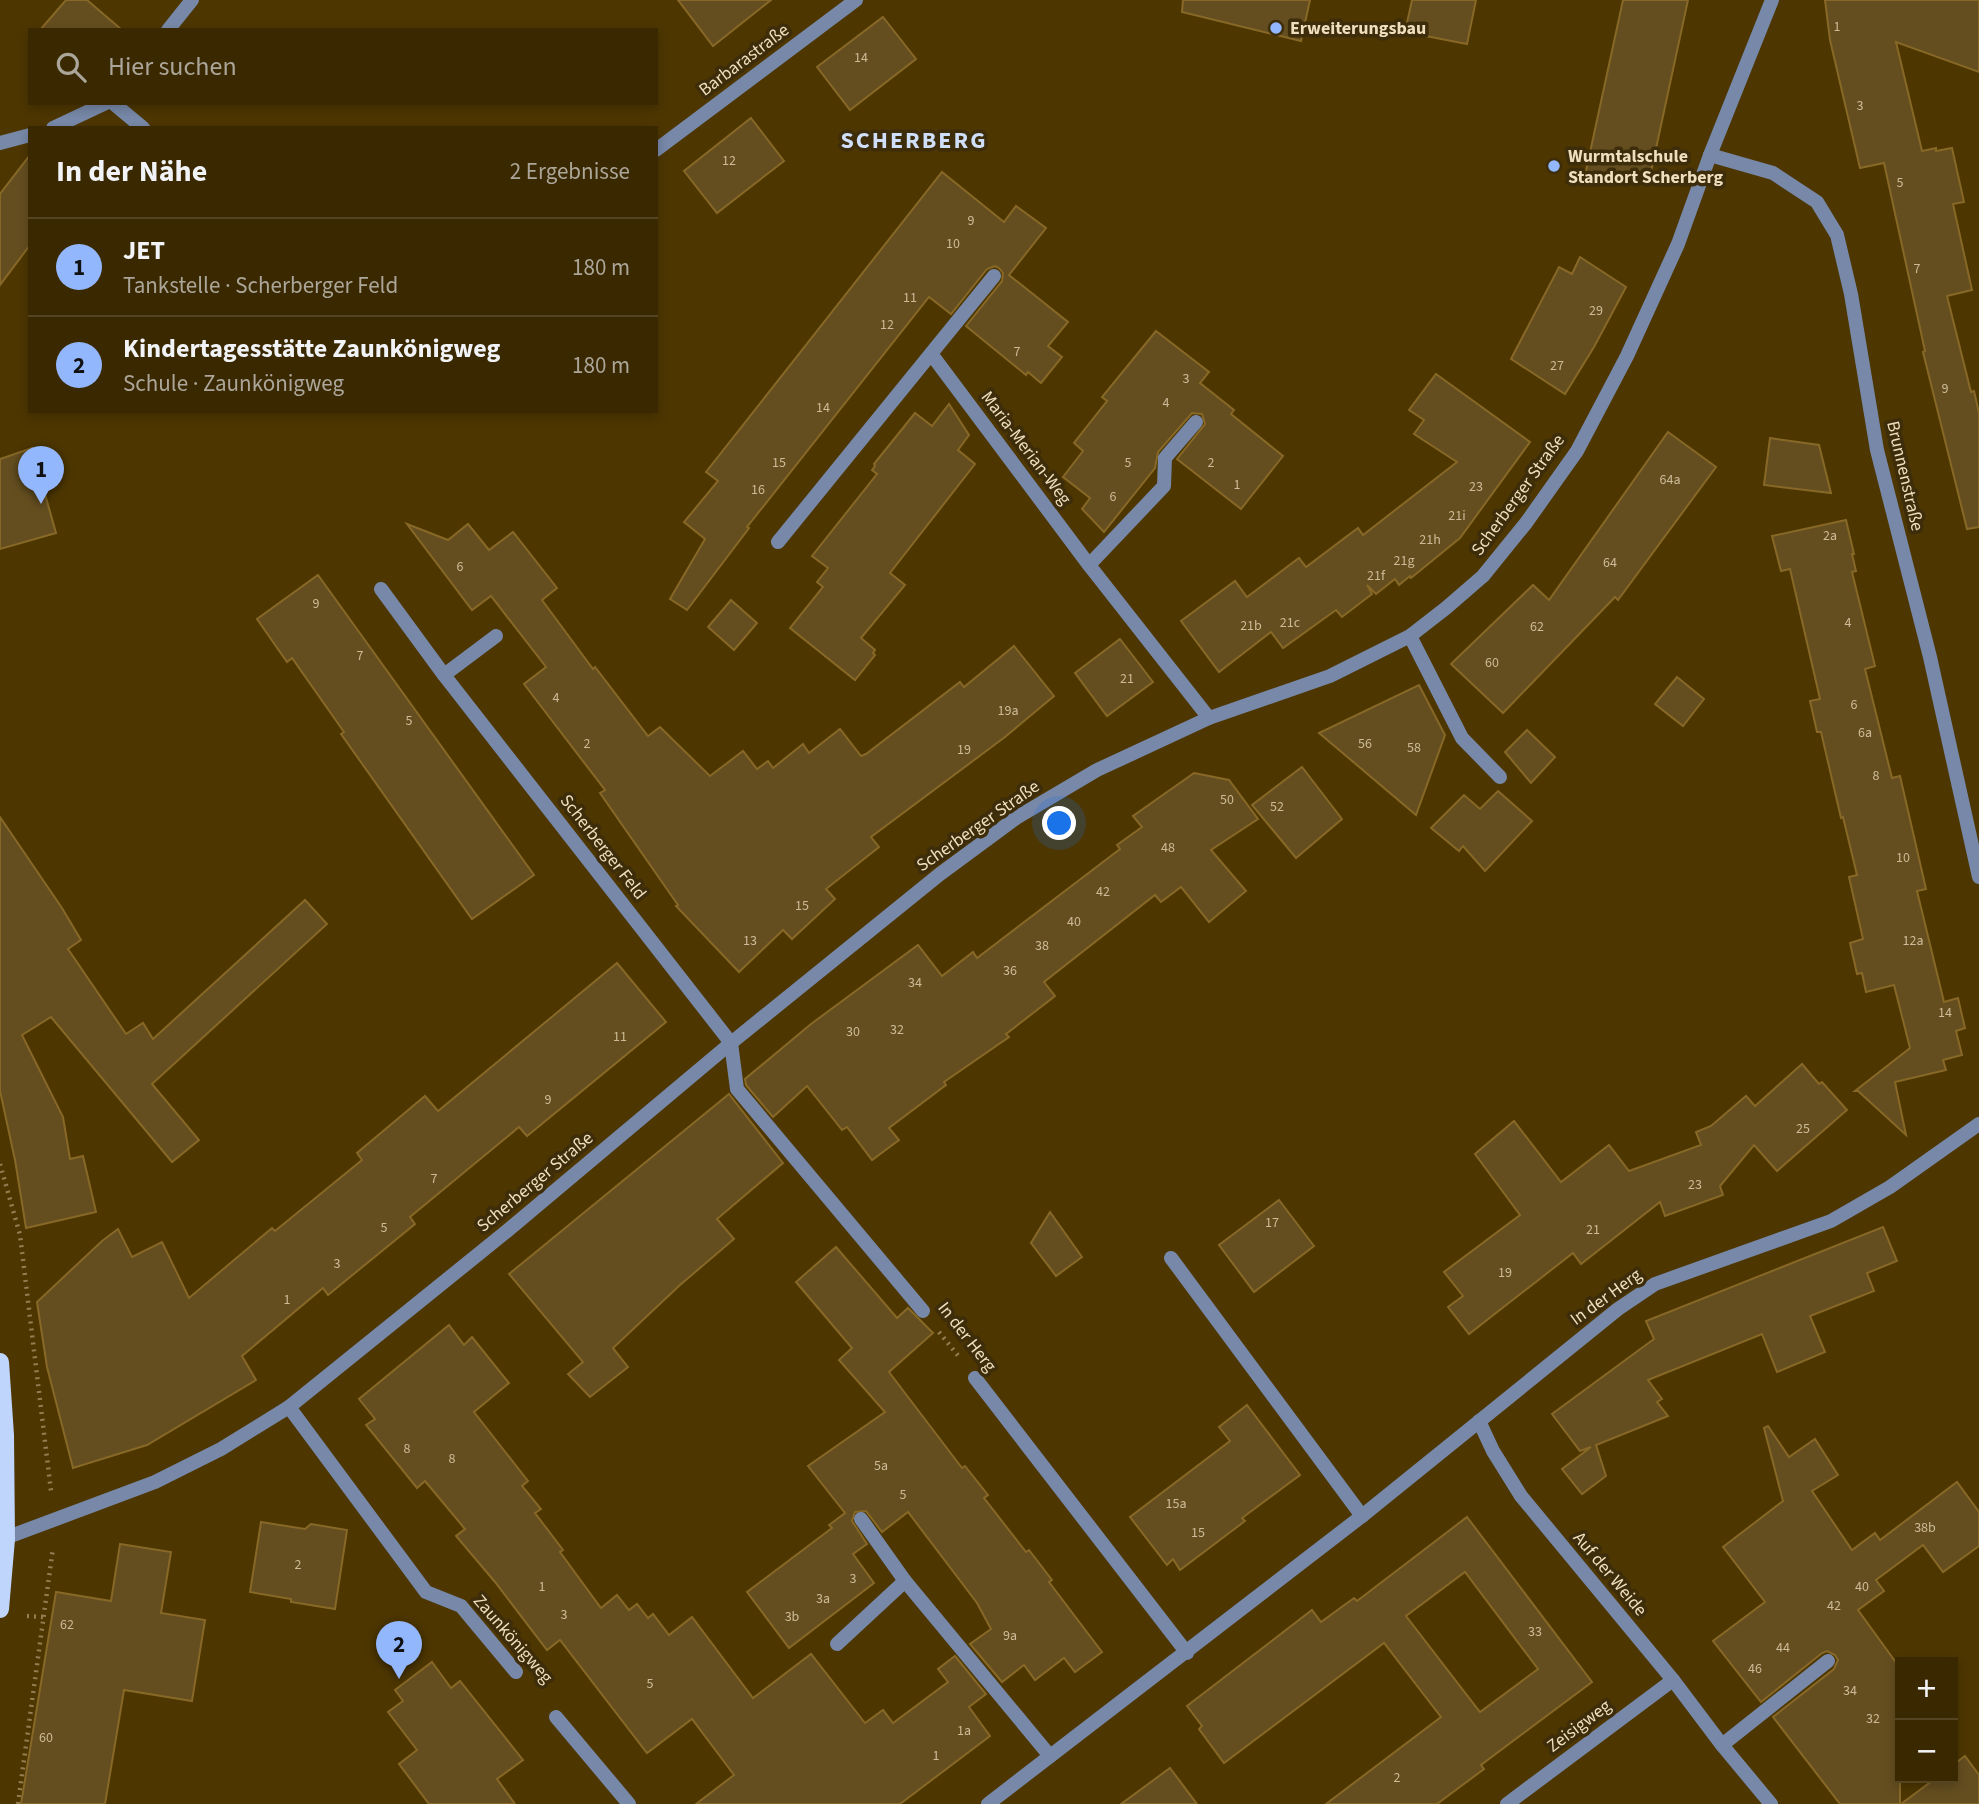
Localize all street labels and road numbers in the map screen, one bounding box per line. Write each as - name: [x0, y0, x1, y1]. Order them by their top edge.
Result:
- street label: Barbarastraße: [694, 18, 794, 102]
- street label: Maria-Merian-Weg: [975, 386, 1077, 510]
- street label: Brunnenstraße: [1880, 418, 1930, 534]
- street label: Scherberger Straße: [1465, 429, 1571, 561]
- street label: Scherberger Straße: [912, 774, 1045, 878]
- street label: Scherberger Feld: [554, 789, 652, 905]
- street label: Scherberger Straße: [472, 1126, 599, 1238]
- street label: In der Herg: [1565, 1263, 1647, 1331]
- street label: In der Herg: [932, 1297, 1002, 1377]
- street label: Auf der Weide: [1567, 1526, 1653, 1622]
- street label: Zaunkönigweg: [467, 1589, 559, 1689]
- street label: Zeisigweg: [1542, 1694, 1616, 1758]

